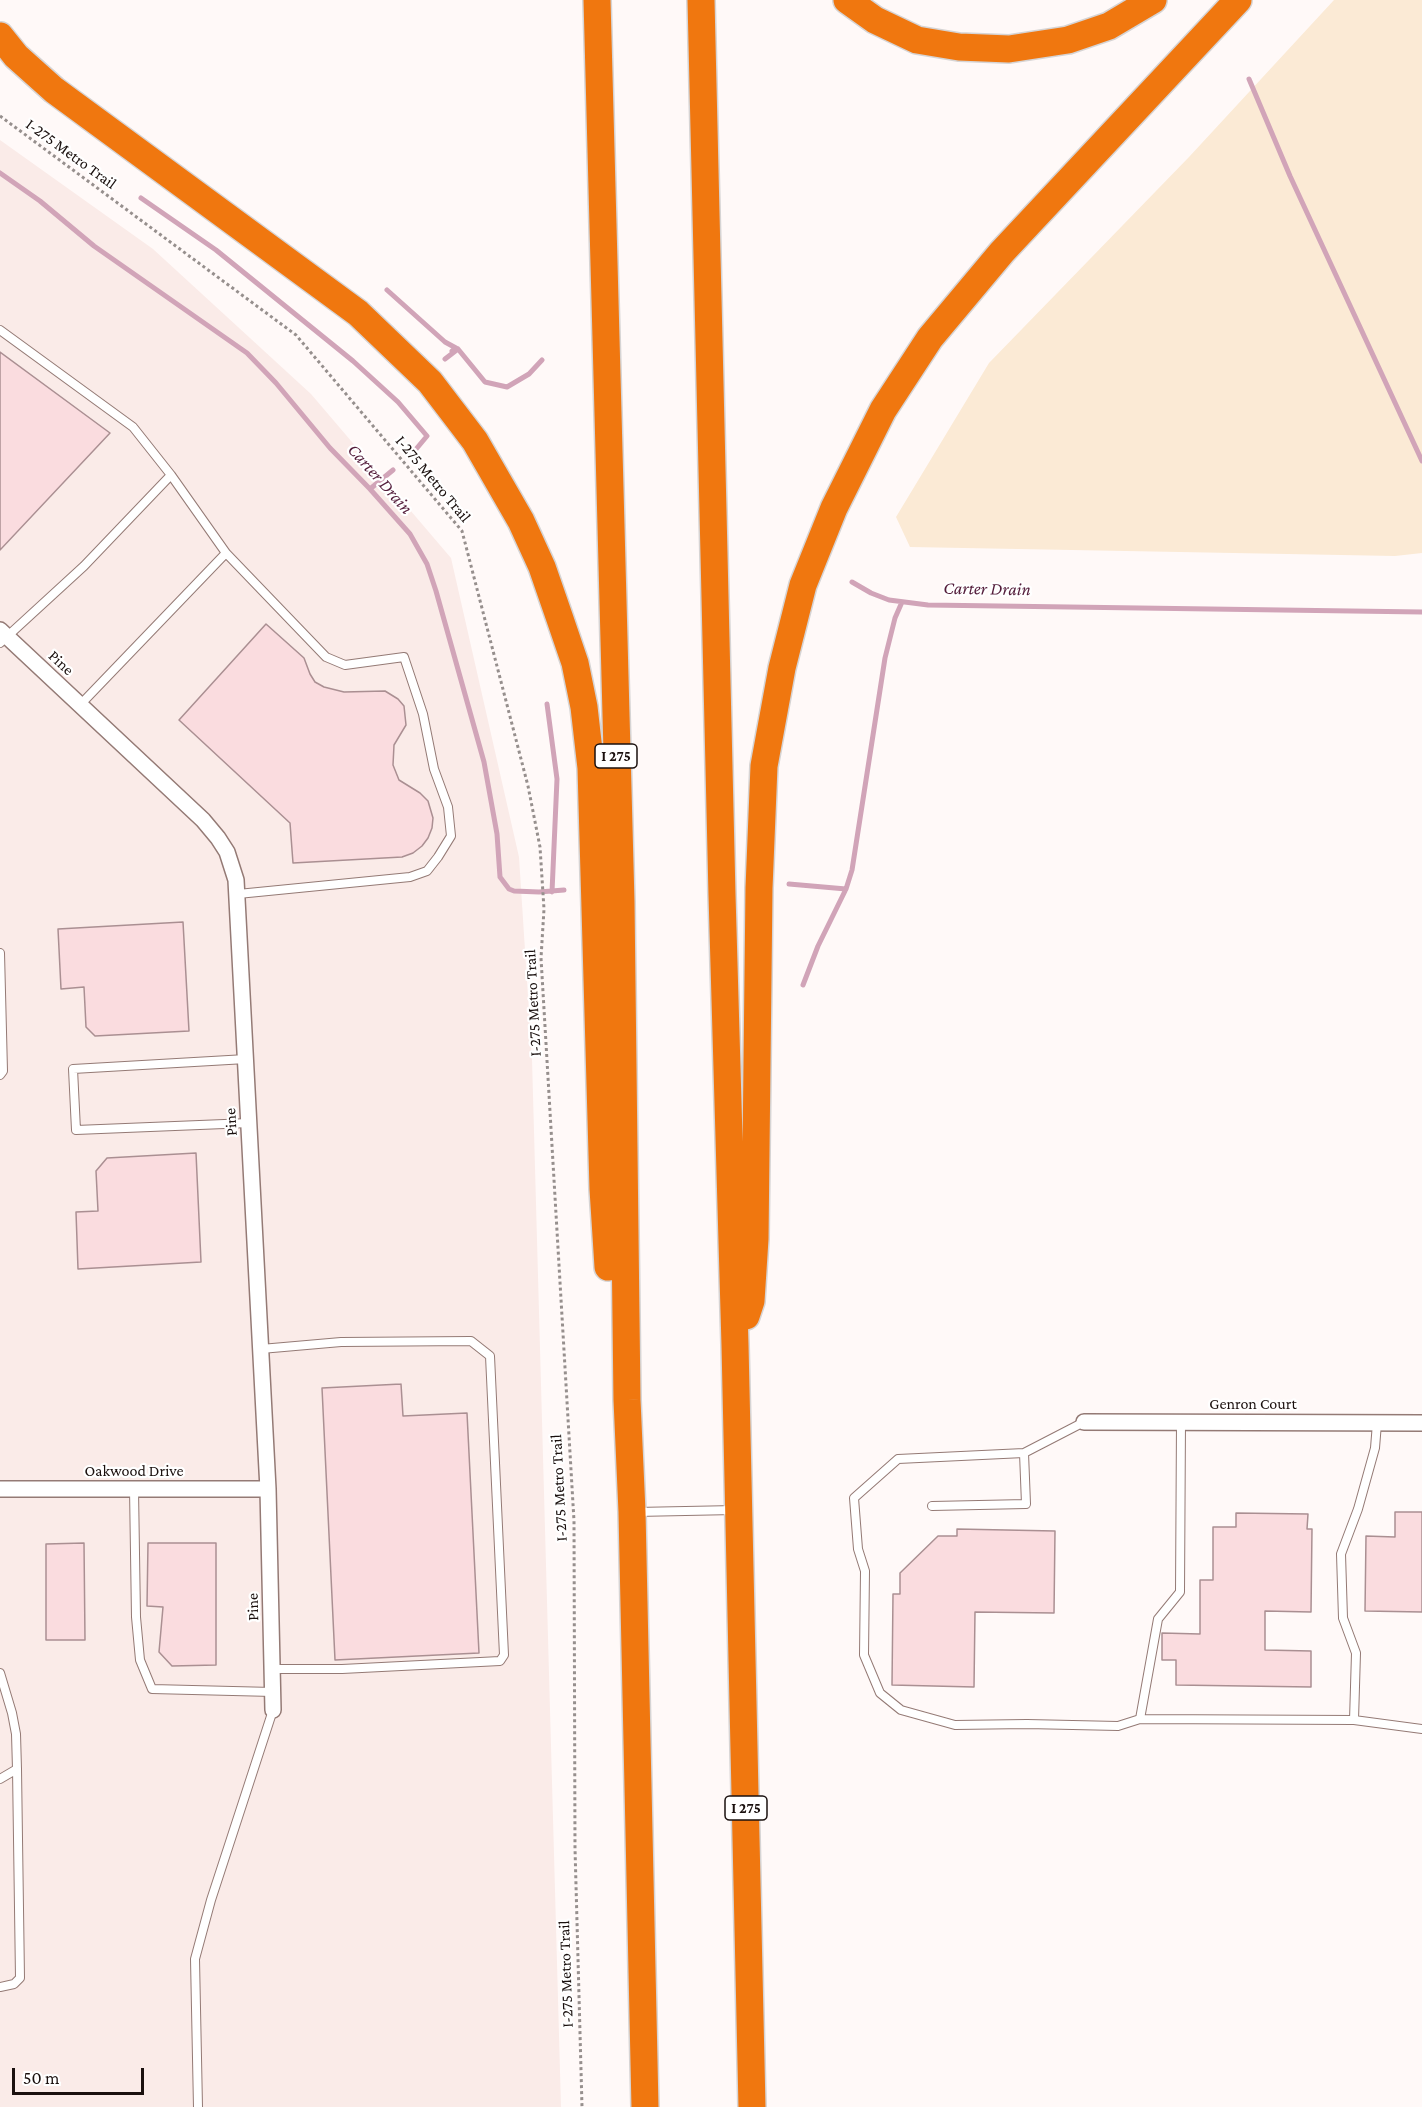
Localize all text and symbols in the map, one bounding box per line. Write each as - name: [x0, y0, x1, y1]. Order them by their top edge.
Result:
- street label: I-275 Metro Trail: [22, 115, 120, 193]
- street label: I-275 Metro Trail: [391, 432, 475, 526]
- water label: Carter Drain: [343, 439, 417, 519]
- water label: Carter Drain: [943, 577, 1031, 601]
- street label: Pine: [44, 646, 78, 680]
- road number: I 275: [595, 744, 637, 768]
- street label: I-275 Metro Trail: [521, 949, 545, 1057]
- street label: Pine: [221, 1108, 241, 1136]
- street label: Genron Court: [1209, 1394, 1297, 1414]
- street label: I-275 Metro Trail: [547, 1434, 571, 1542]
- street label: Oakwood Drive: [84, 1461, 184, 1481]
- street label: Pine: [243, 1593, 263, 1621]
- road number: I 275: [725, 1796, 767, 1820]
- street label: I-275 Metro Trail: [555, 1920, 577, 2028]
- scale bar: [15, 2056, 147, 2094]
- text: 50 m: [23, 2068, 60, 2088]

